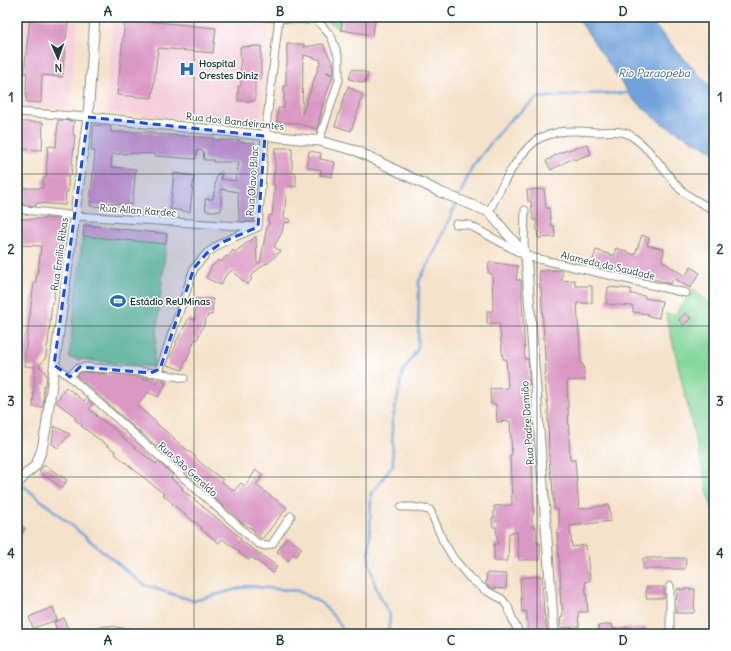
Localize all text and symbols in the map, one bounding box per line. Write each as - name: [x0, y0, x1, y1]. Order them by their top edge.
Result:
- text: A: [104, 3, 113, 20]
- text: B: [276, 3, 285, 20]
- text: C: [447, 3, 456, 20]
- text: D: [618, 3, 628, 20]
- north arrow: [38, 38, 78, 78]
- place label: Hospital Orestes Diniz: [199, 57, 258, 82]
- hospital icon: Hospital Orestes Diniz: [178, 60, 196, 78]
- text: N: [54, 61, 62, 75]
- water label: Rio Paraopeba: [618, 66, 691, 80]
- text: 1: [8, 89, 14, 106]
- text: 1: [717, 89, 723, 106]
- street label: Rua dos Bandeirantes: [185, 110, 285, 133]
- street label: Rua Olavo Bilac: [244, 145, 261, 217]
- street label: Rua Allan Kardec: [99, 201, 177, 220]
- street label: Rua Emílio Ribas: [48, 216, 71, 292]
- text: 2: [7, 241, 15, 258]
- text: 2: [716, 241, 724, 258]
- street label: Alameda da Saudade: [560, 248, 656, 283]
- sports icon: Estádio ReUMinas: [109, 292, 127, 310]
- place label: Estádio ReUMinas: [130, 295, 211, 308]
- street label: Rua Padre Damião: [518, 380, 537, 465]
- text: 3: [7, 393, 15, 410]
- text: 3: [716, 393, 724, 410]
- street label: Rua São Geraldo: [155, 439, 220, 500]
- text: 4: [7, 545, 15, 562]
- text: 4: [716, 545, 724, 562]
- text: A: [104, 632, 113, 649]
- text: B: [276, 632, 285, 649]
- text: C: [447, 632, 456, 649]
- text: D: [618, 632, 628, 649]

